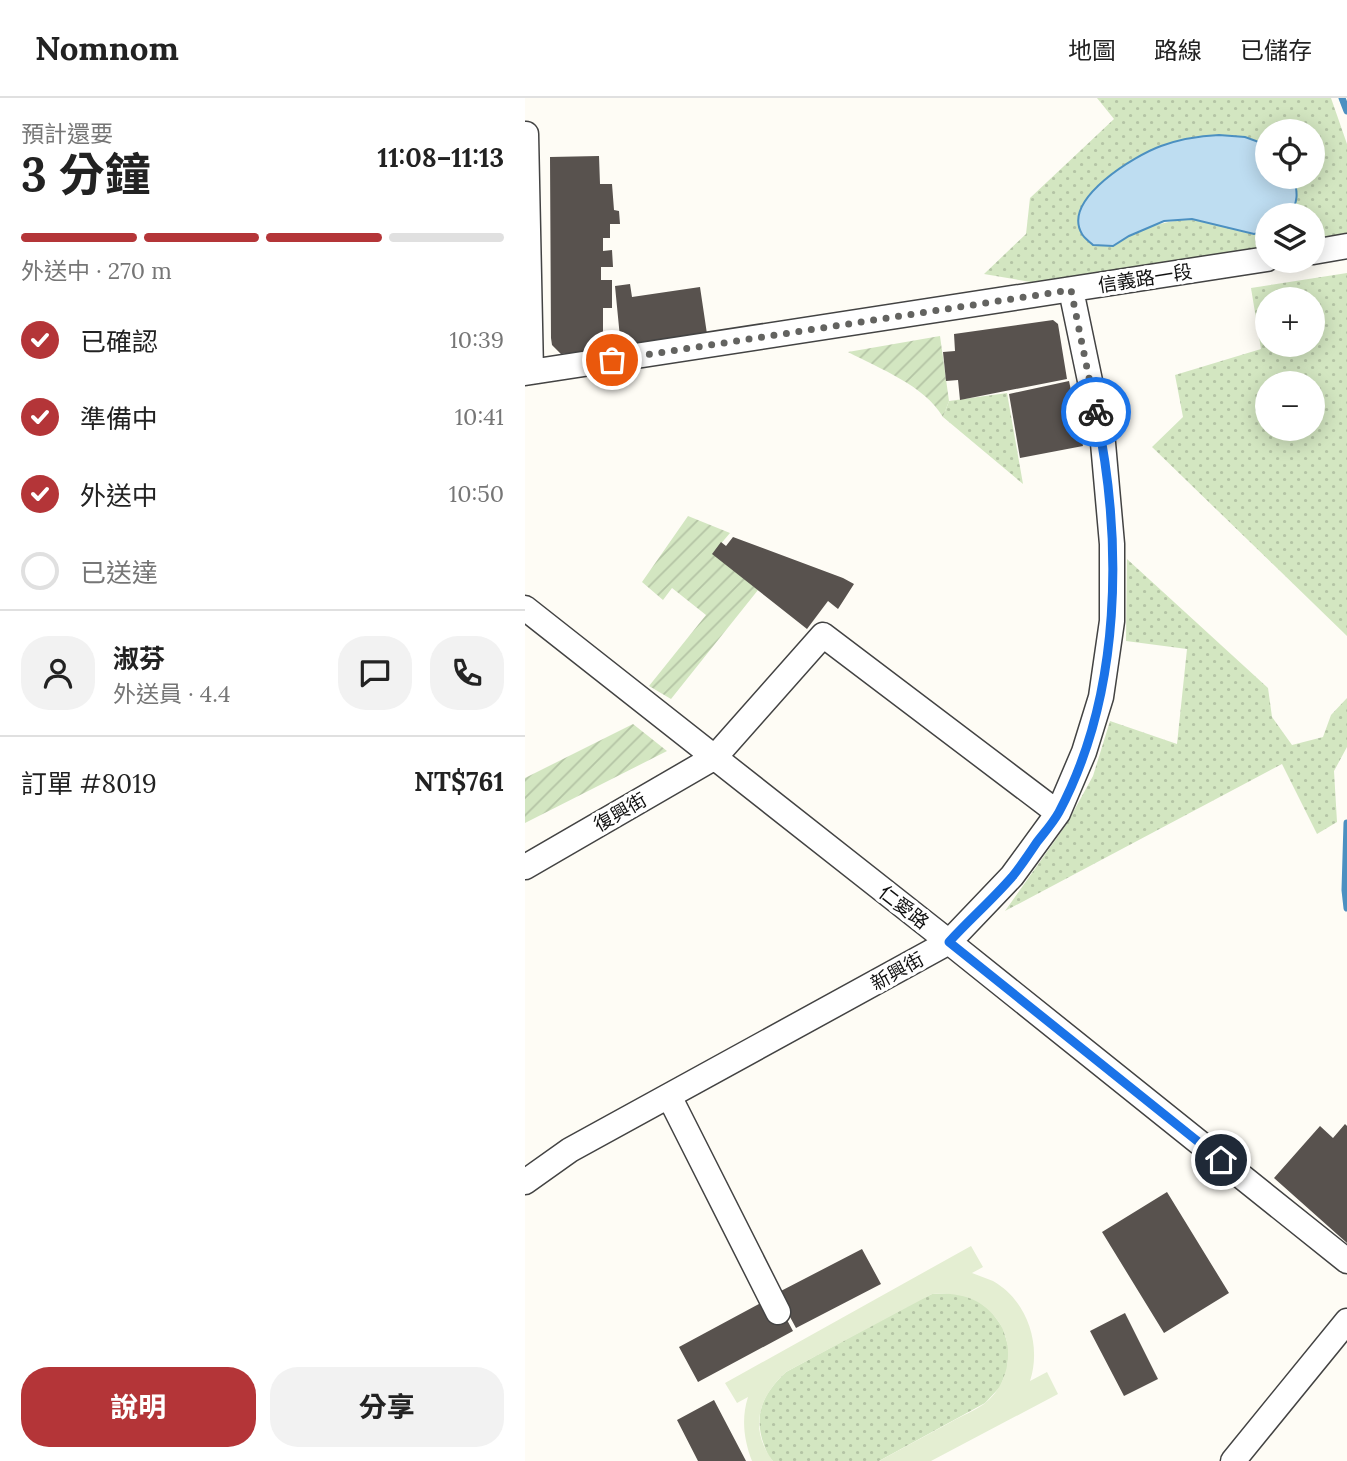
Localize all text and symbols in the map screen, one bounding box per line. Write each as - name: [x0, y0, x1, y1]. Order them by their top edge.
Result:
- text: Nomnom: [35, 27, 179, 69]
- text: 地圖: [1068, 35, 1116, 66]
- text: 路線: [1154, 35, 1202, 66]
- text: 已儲存: [1240, 35, 1312, 66]
- text: 預計還要: [21, 119, 113, 148]
- map controls: [1255, 119, 1325, 441]
- button: locate: [1255, 119, 1325, 189]
- text: 11:08–11:13: [378, 141, 504, 174]
- text: 3 分鐘: [21, 145, 151, 204]
- button: layers: [1255, 203, 1325, 273]
- text: 外送中 · 270 m: [21, 256, 172, 285]
- street label: 信義路一段: [1096, 259, 1194, 297]
- button: +: [1255, 287, 1325, 357]
- icon: check: [21, 321, 59, 359]
- text: 已確認: [80, 325, 158, 358]
- text: 10:39: [449, 325, 504, 354]
- pin: [582, 330, 642, 390]
- icon: bag: [593, 341, 631, 379]
- button: −: [1255, 371, 1325, 441]
- courier: [1061, 377, 1131, 447]
- icon: bike: [1077, 393, 1115, 431]
- icon: check: [21, 398, 59, 436]
- text: 準備中: [80, 402, 158, 435]
- text: 10:41: [455, 402, 504, 431]
- icon: check: [21, 475, 59, 513]
- text: 外送中: [80, 479, 158, 512]
- text: 10:50: [449, 479, 504, 508]
- text: 已送達: [80, 556, 158, 589]
- button: person: [21, 636, 95, 710]
- button: chat: [338, 636, 412, 710]
- button: phone: [430, 636, 504, 710]
- text: 淑芬: [113, 642, 165, 675]
- text: 外送員 · 4.4: [113, 679, 230, 708]
- text: NT$761: [414, 765, 504, 798]
- text: 訂單 #8019: [21, 767, 157, 800]
- street label: 復興街: [589, 787, 651, 837]
- street label: 仁愛路: [874, 880, 934, 934]
- street label: 新興街: [866, 947, 928, 995]
- pin: [1191, 1130, 1251, 1190]
- icon: home: [1202, 1141, 1240, 1179]
- button: 說明: [21, 1367, 256, 1447]
- button: 分享: [270, 1367, 504, 1447]

